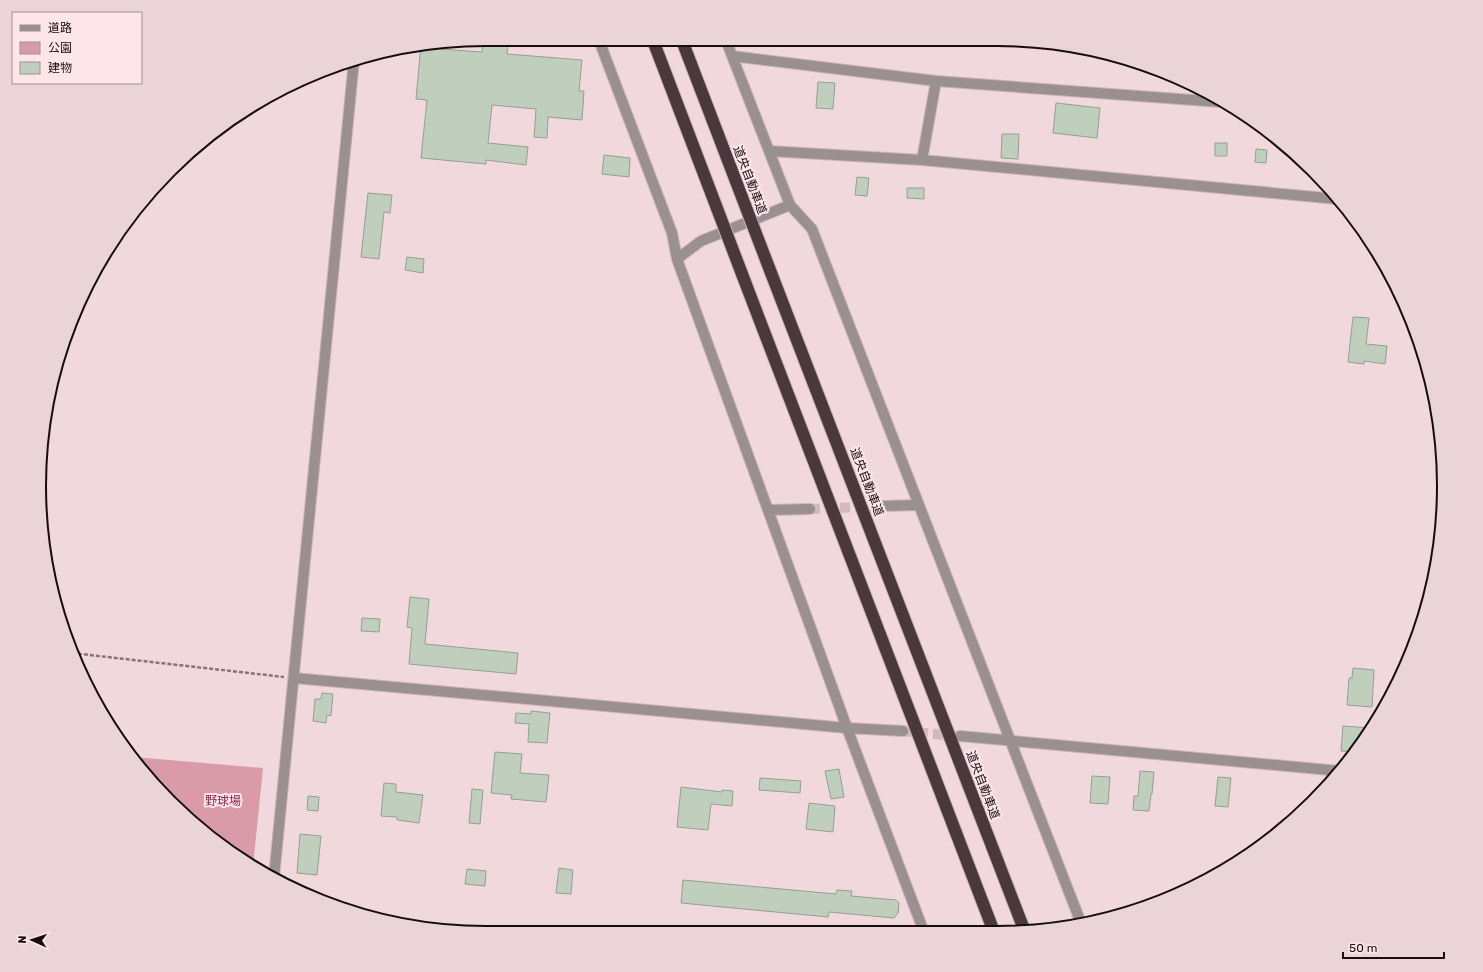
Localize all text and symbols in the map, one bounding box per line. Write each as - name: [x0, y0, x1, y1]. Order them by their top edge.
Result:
- legend: [12, 12, 142, 84]
- text: 道路: [48, 21, 72, 35]
- text: 公園: [48, 41, 72, 55]
- text: 建物: [48, 61, 72, 75]
- street label: 道央自動車道: [731, 144, 769, 216]
- street label: 道央自動車道: [848, 446, 886, 518]
- street label: 道央自動車道: [964, 749, 1002, 821]
- park label: 野球場: [205, 794, 241, 808]
- north arrow: [12, 920, 52, 960]
- scale bar: [1343, 934, 1444, 960]
- text: N: [16, 935, 29, 944]
- text: 50 m: [1349, 941, 1377, 955]

